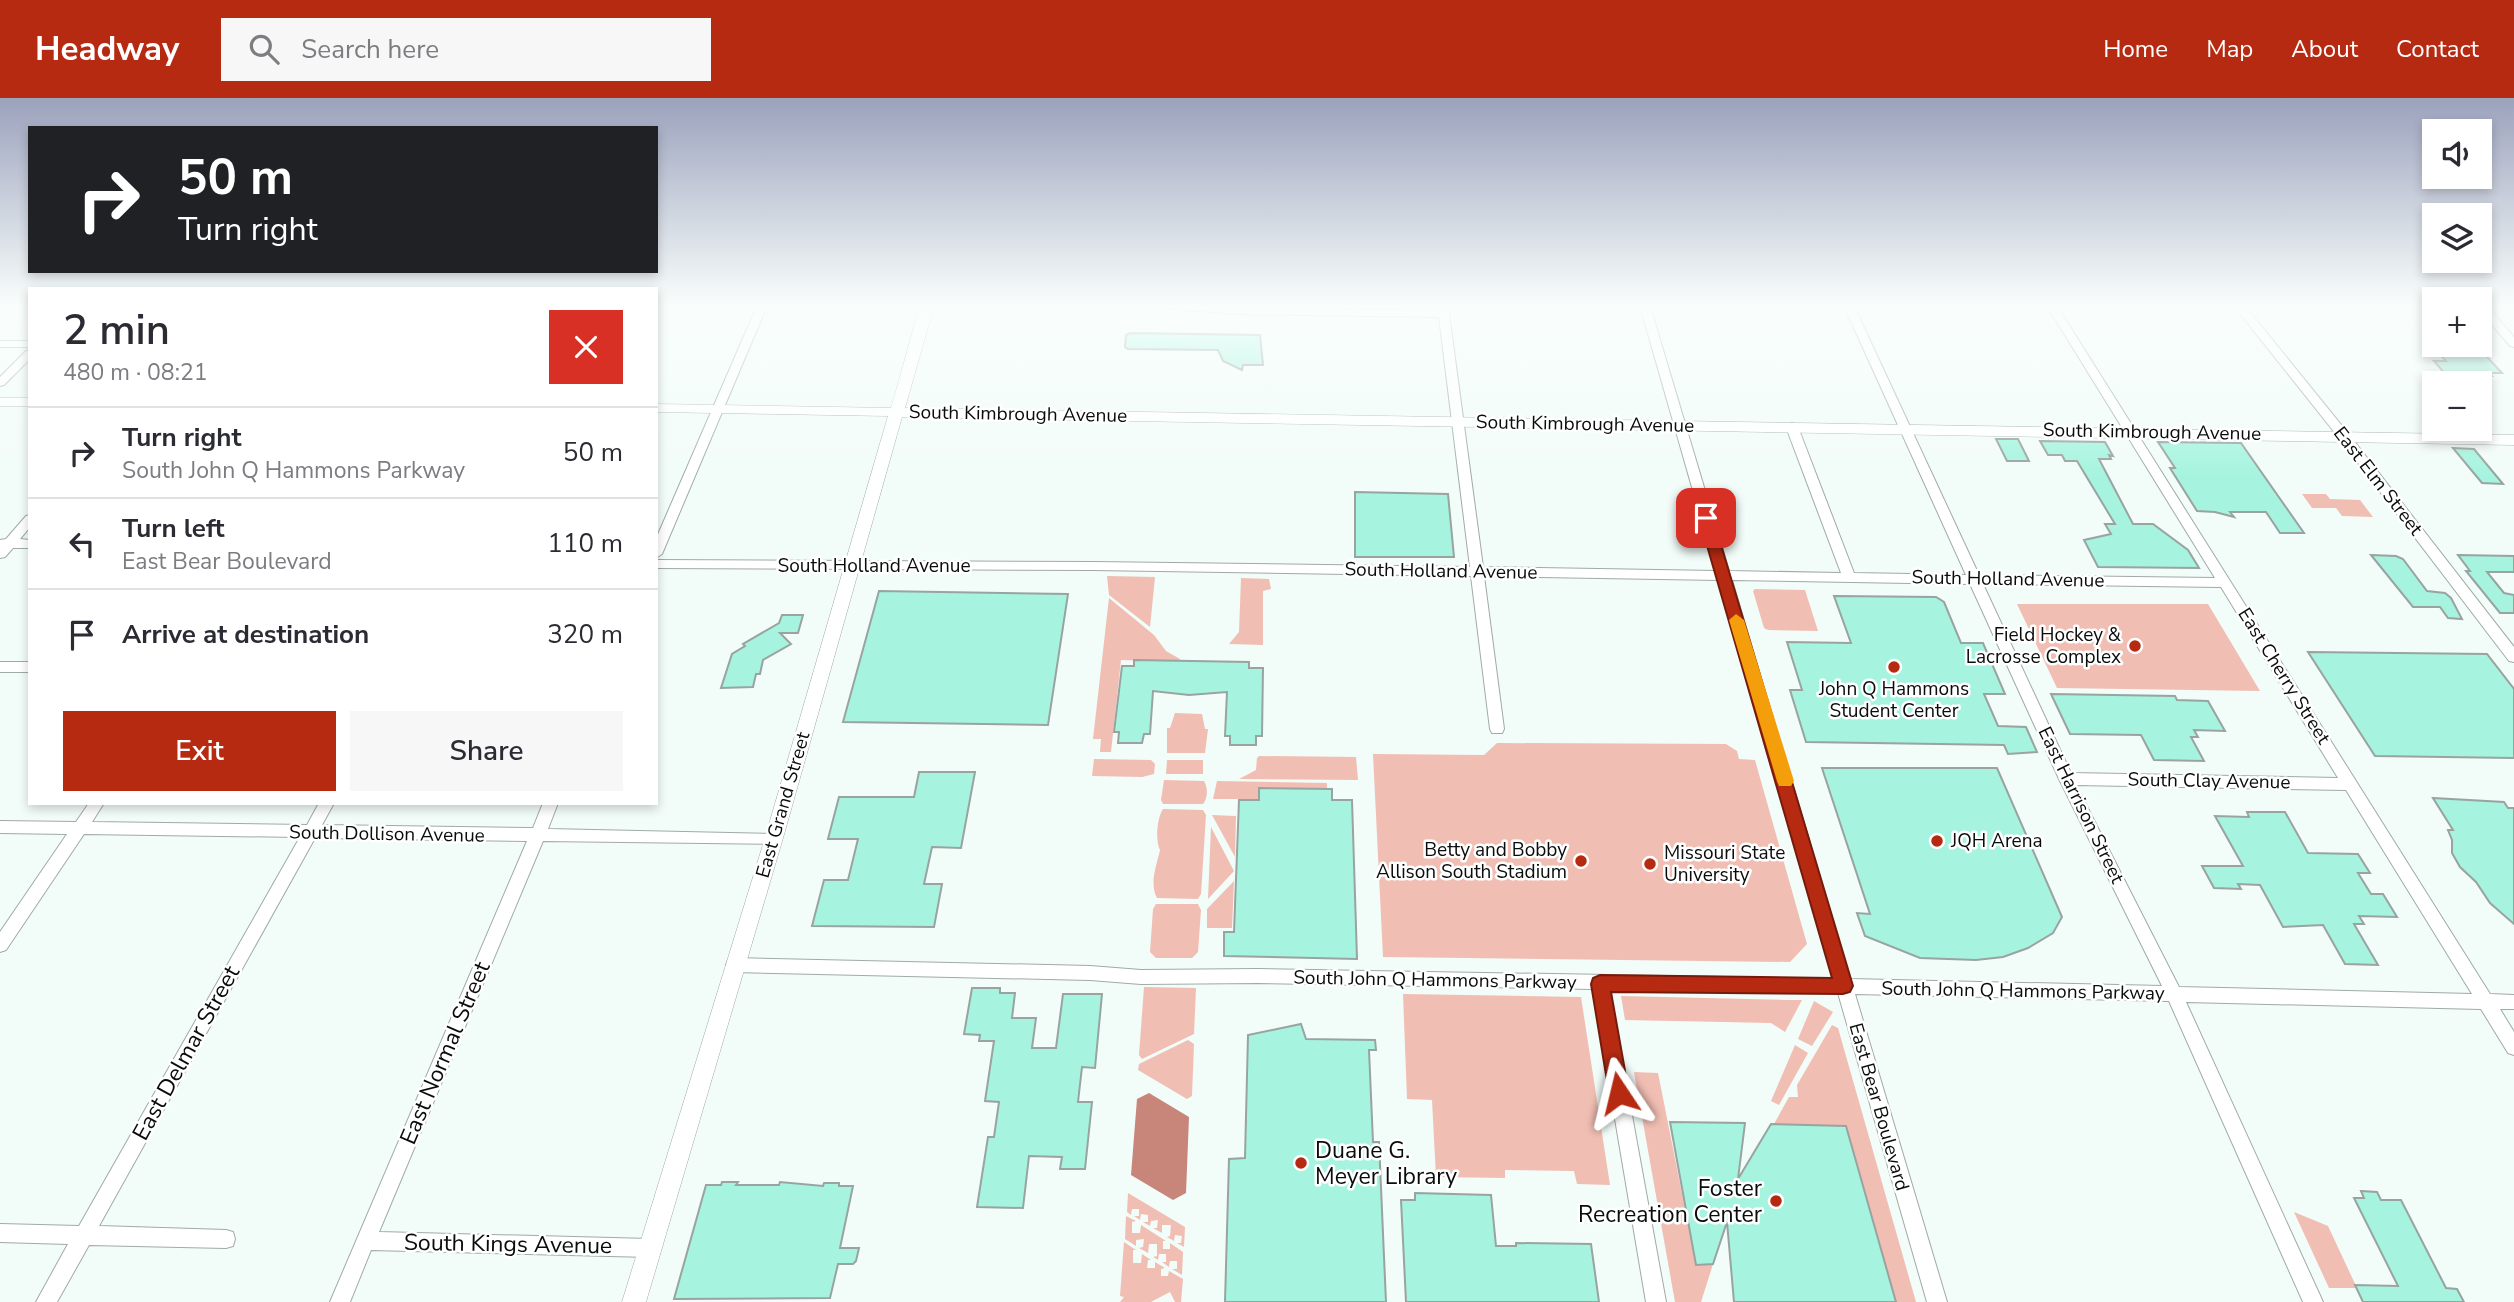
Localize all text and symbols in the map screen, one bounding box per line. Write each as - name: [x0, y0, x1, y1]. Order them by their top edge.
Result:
- search box: [221, 18, 711, 81]
- text: Headway: [35, 27, 179, 72]
- icon: search: [245, 30, 283, 68]
- text: Search here: [301, 32, 439, 67]
- text: Home: [2103, 33, 2168, 65]
- text: Map: [2206, 33, 2253, 65]
- text: About: [2291, 33, 2358, 65]
- text: Contact: [2396, 33, 2479, 65]
- map controls: [2422, 119, 2492, 441]
- button: sound: [2422, 119, 2492, 189]
- text: 50 m: [178, 144, 293, 211]
- icon: right: [63, 154, 154, 245]
- button: layers: [2422, 203, 2492, 273]
- text: Turn right: [178, 208, 318, 251]
- button: +: [2422, 287, 2492, 357]
- text: 2 min: [63, 302, 170, 359]
- button: close: [549, 310, 623, 384]
- text: 480 m · 08:21: [63, 357, 208, 388]
- button: −: [2422, 371, 2492, 441]
- street label: South Kimbrough Avenue: [909, 399, 1127, 429]
- street label: South Kimbrough Avenue: [1476, 409, 1694, 439]
- street label: South Kimbrough Avenue: [2043, 417, 2261, 447]
- text: Turn right: [122, 420, 241, 455]
- street label: East Elm Street: [2327, 421, 2429, 541]
- icon: right: [63, 434, 101, 472]
- text: 50 m: [563, 435, 623, 470]
- text: South John Q Hammons Parkway: [122, 455, 465, 486]
- pin: [1676, 488, 1736, 548]
- icon: arrive: [1687, 499, 1725, 537]
- text: Turn left: [122, 511, 225, 546]
- icon: left: [63, 525, 101, 563]
- text: 110 m: [547, 526, 623, 561]
- text: East Bear Boulevard: [122, 546, 332, 577]
- street label: South Holland Avenue: [778, 553, 971, 579]
- street label: South Holland Avenue: [1344, 556, 1538, 586]
- street label: South Holland Avenue: [1911, 564, 2105, 594]
- street label: East Cherry Street: [2232, 603, 2337, 749]
- icon: arrive: [63, 616, 101, 654]
- text: Arrive at destination: [122, 617, 369, 652]
- text: 320 m: [547, 617, 623, 652]
- place label: Field Hockey & Lacrosse Complex: [1966, 622, 2121, 670]
- marker: Field Hockey & Lacrosse Complex: [2127, 638, 2143, 654]
- marker: John Q Hammons Student Center: [1886, 659, 1902, 675]
- place label: John Q Hammons Student Center: [1818, 676, 1969, 724]
- button: Exit: [63, 711, 336, 791]
- button: Share: [350, 711, 623, 791]
- street label: East Harrison Street: [2032, 722, 2130, 888]
- street label: East Grand Street: [750, 729, 816, 881]
- street label: South Clay Avenue: [2127, 767, 2291, 795]
- street label: South Dollison Avenue: [289, 819, 485, 849]
- place label: JQH Arena: [1950, 828, 2043, 854]
- marker: JQH Arena: [1929, 833, 1945, 849]
- place label: Betty and Bobby Allison South Stadium: [1376, 837, 1567, 885]
- place label: Missouri State University: [1664, 840, 1785, 888]
- marker: Betty and Bobby Allison South Stadium: [1573, 853, 1589, 869]
- marker: Missouri State University: [1642, 856, 1658, 872]
- street label: East Normal Street: [392, 956, 498, 1149]
- street label: East Delmar Street: [125, 959, 247, 1146]
- street label: South John Q Hammons Parkway: [1293, 965, 1577, 995]
- street label: South John Q Hammons Parkway: [1881, 976, 2165, 1006]
- street label: East Bear Boulevard: [1843, 1020, 1915, 1194]
- position arrow: [1582, 1056, 1656, 1130]
- place label: Duane G. Meyer Library: [1315, 1135, 1457, 1192]
- marker: Duane G. Meyer Library: [1293, 1155, 1309, 1171]
- place label: Foster Recreation Center: [1578, 1173, 1763, 1230]
- marker: Foster Recreation Center: [1768, 1193, 1784, 1209]
- street label: South Kings Avenue: [404, 1227, 612, 1261]

